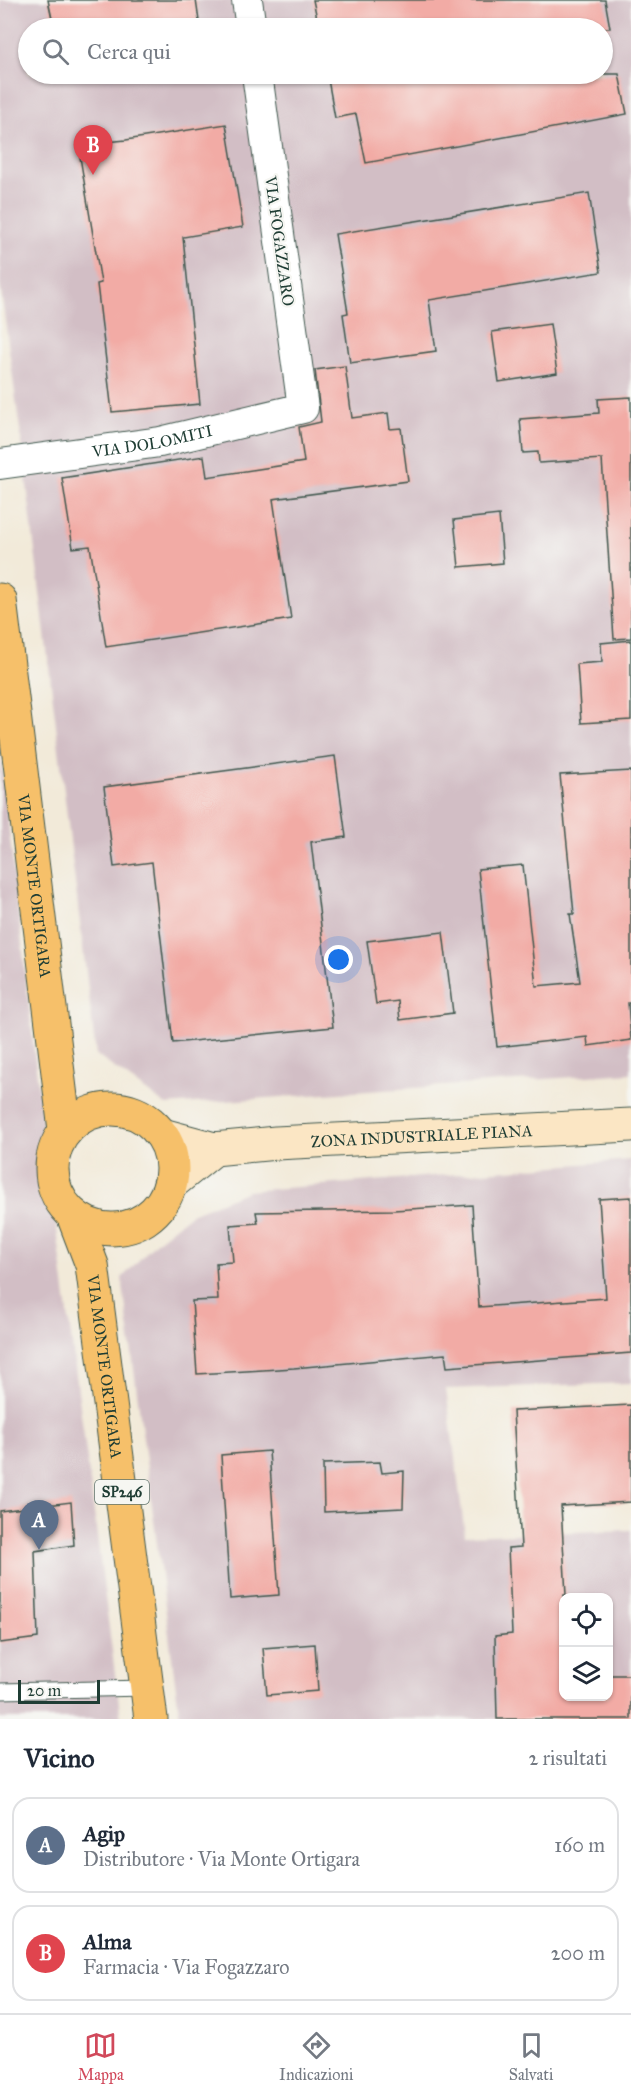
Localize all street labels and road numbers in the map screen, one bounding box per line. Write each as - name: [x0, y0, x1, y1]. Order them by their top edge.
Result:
- street label: VIA FOGAZZARO: [261, 174, 298, 307]
- street label: VIA DOLOMITI: [90, 421, 214, 461]
- street label: VIA MONTE ORTIGARA: [14, 792, 55, 979]
- street label: ZONA INDUSTRIALE PIANA: [310, 1121, 533, 1151]
- street label: VIA MONTE ORTIGARA: [83, 1273, 126, 1460]
- road number: SP246: [95, 1480, 149, 1504]

